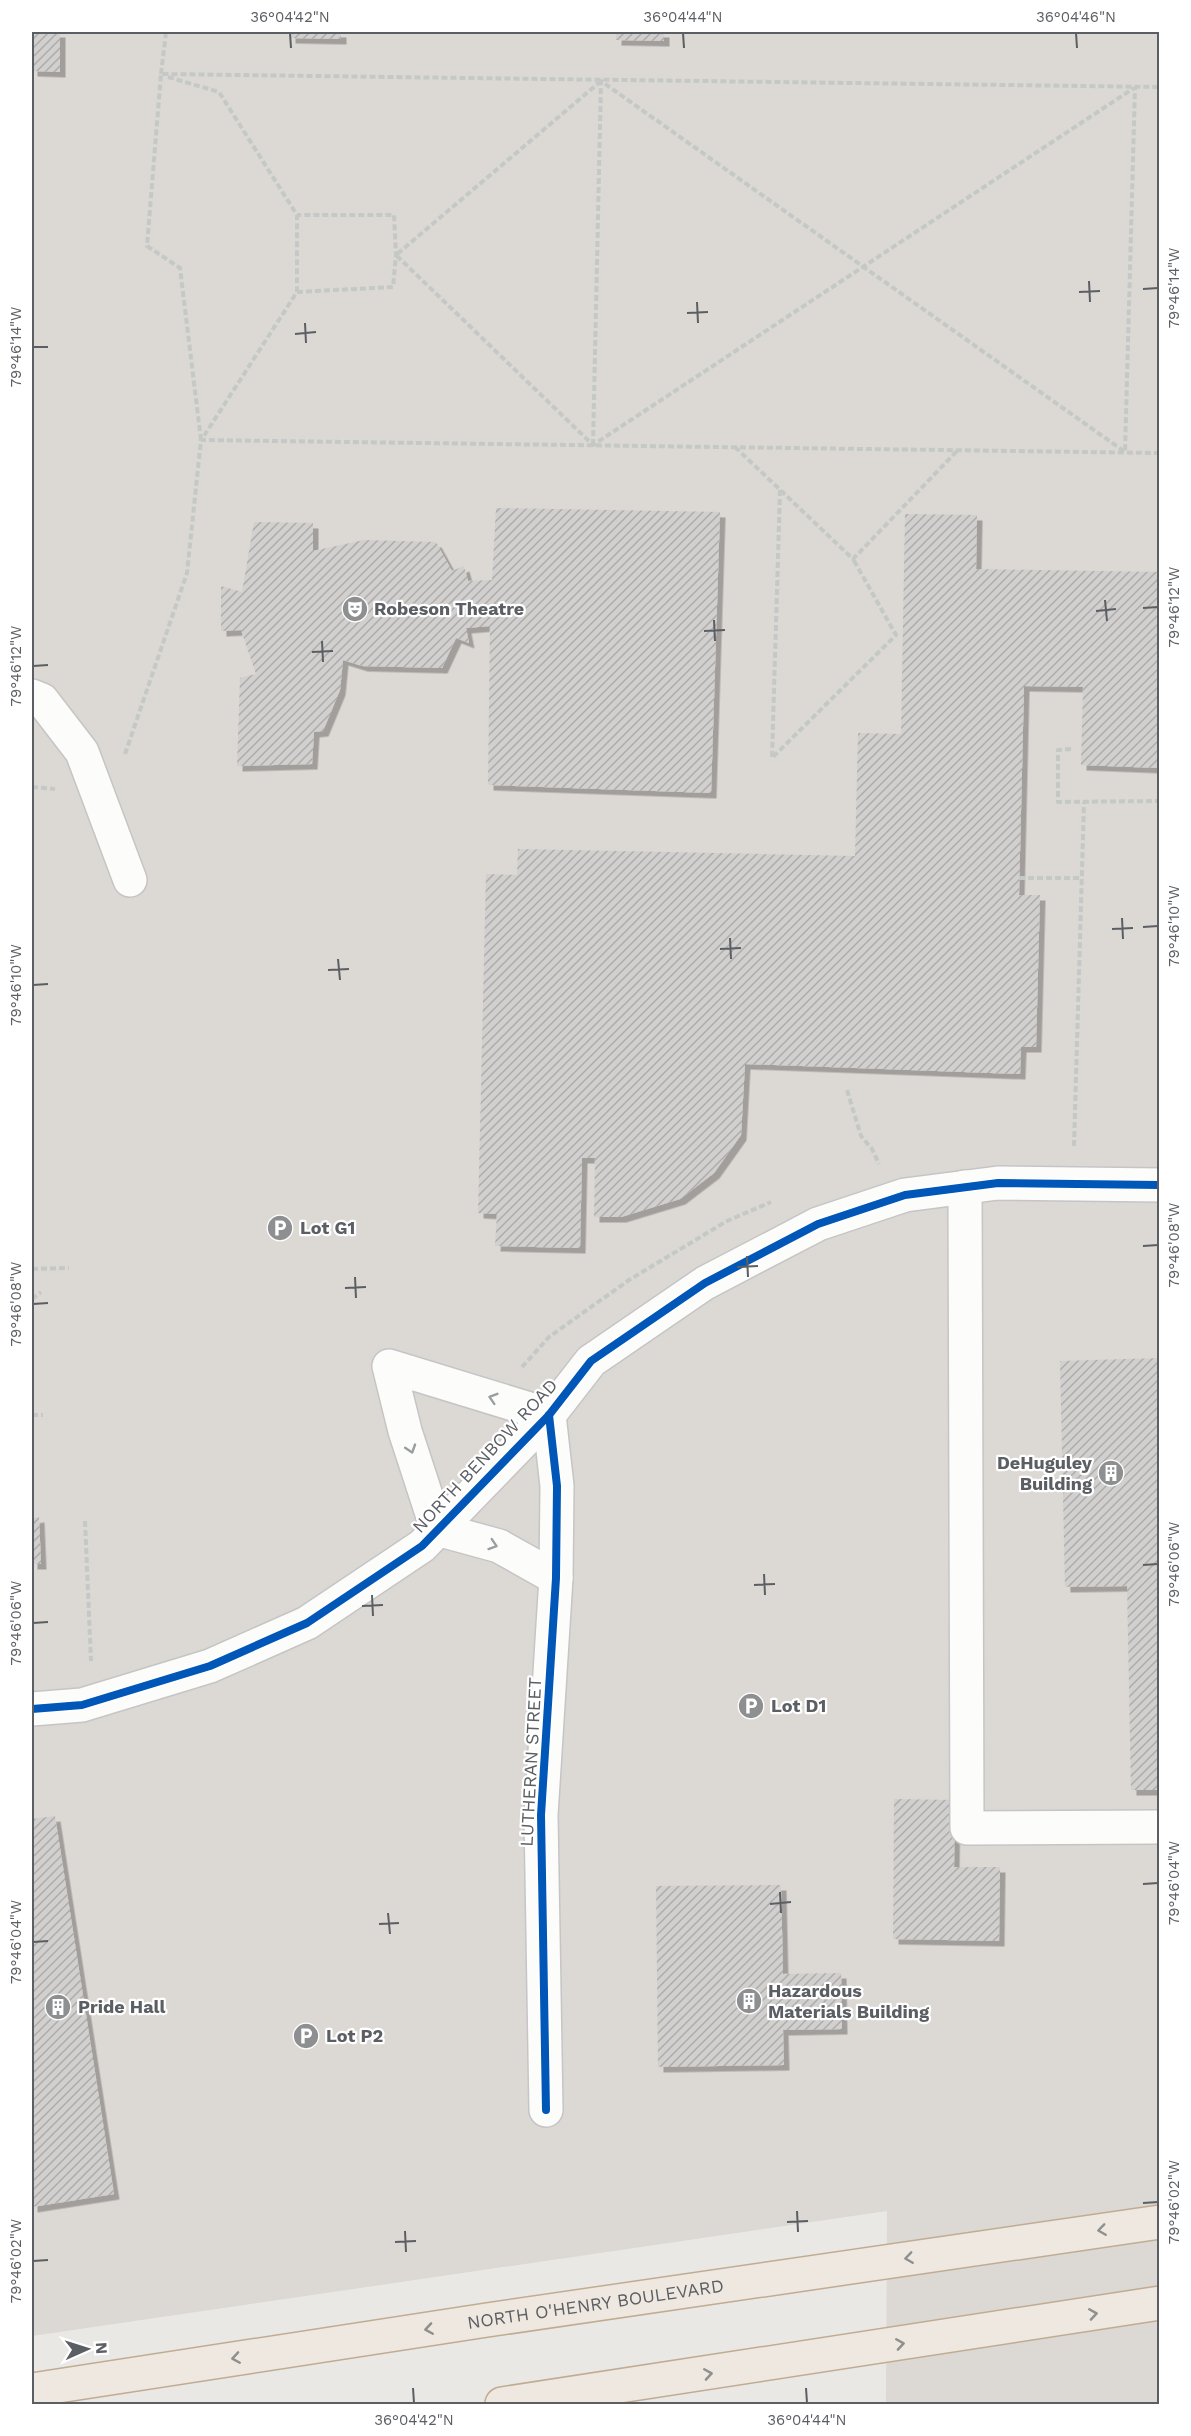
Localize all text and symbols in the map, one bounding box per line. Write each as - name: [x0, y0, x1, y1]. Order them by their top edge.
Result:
- text: 36°04'42"N: [250, 8, 330, 26]
- text: 36°04'44"N: [643, 8, 723, 26]
- text: 36°04'46"N: [1036, 8, 1116, 26]
- text: 79°46'14"W: [1165, 248, 1183, 328]
- text: 79°46'14"W: [7, 307, 25, 387]
- text: 79°46'12"W: [1165, 566, 1183, 648]
- theatre icon: Robeson Theatre: [340, 594, 370, 624]
- place label: Robeson Theatre: [374, 598, 524, 619]
- text: 79°46'12"W: [7, 625, 25, 707]
- text: 79°46'10"W: [1165, 885, 1183, 967]
- text: 79°46'10"W: [7, 944, 25, 1026]
- text: 79°46'08"W: [1165, 1202, 1183, 1288]
- parking icon: Lot G1: [265, 1213, 295, 1243]
- place label: Lot G1: [300, 1217, 355, 1238]
- text: 79°46'08"W: [7, 1261, 25, 1347]
- street label: NORTH BENBOW ROAD: [408, 1374, 561, 1537]
- one-way arrow: [488, 1393, 499, 1405]
- one-way arrow: [404, 1443, 416, 1454]
- place label: DeHuguley Building: [997, 1452, 1093, 1494]
- building icon: DeHuguley Building: [1096, 1458, 1126, 1488]
- text: 79°46'06"W: [1165, 1522, 1183, 1606]
- one-way arrow: [487, 1538, 498, 1550]
- text: 79°46'06"W: [7, 1581, 25, 1665]
- street label: LUTHERAN STREET: [516, 1677, 545, 1847]
- parking icon: Lot D1: [736, 1691, 766, 1721]
- place label: Lot D1: [771, 1695, 826, 1716]
- text: 79°46'04"W: [1165, 1841, 1183, 1925]
- text: 79°46'04"W: [7, 1900, 25, 1984]
- place label: Hazardous Materials Building: [768, 1980, 930, 2022]
- building icon: Hazardous Materials Building: [734, 1986, 764, 2016]
- building icon: Pride Hall: [43, 1992, 73, 2022]
- place label: Pride Hall: [78, 1996, 165, 2017]
- parking icon: Lot P2: [291, 2021, 321, 2051]
- place label: Lot P2: [326, 2025, 383, 2046]
- text: 79°46'02"W: [1165, 2160, 1183, 2244]
- text: 79°46'02"W: [7, 2219, 25, 2303]
- one-way arrow: [1097, 2224, 1106, 2236]
- one-way arrow: [904, 2252, 913, 2264]
- street label: NORTH O'HENRY BOULEVARD: [466, 2275, 725, 2333]
- one-way arrow: [1088, 2308, 1097, 2320]
- north arrow: [57, 2319, 117, 2379]
- one-way arrow: [424, 2322, 433, 2334]
- one-way arrow: [895, 2338, 905, 2351]
- text: N: [92, 2342, 111, 2355]
- one-way arrow: [231, 2352, 241, 2364]
- one-way arrow: [703, 2369, 712, 2381]
- text: 36°04'42"N: [374, 2411, 454, 2429]
- text: 36°04'44"N: [767, 2411, 847, 2429]

